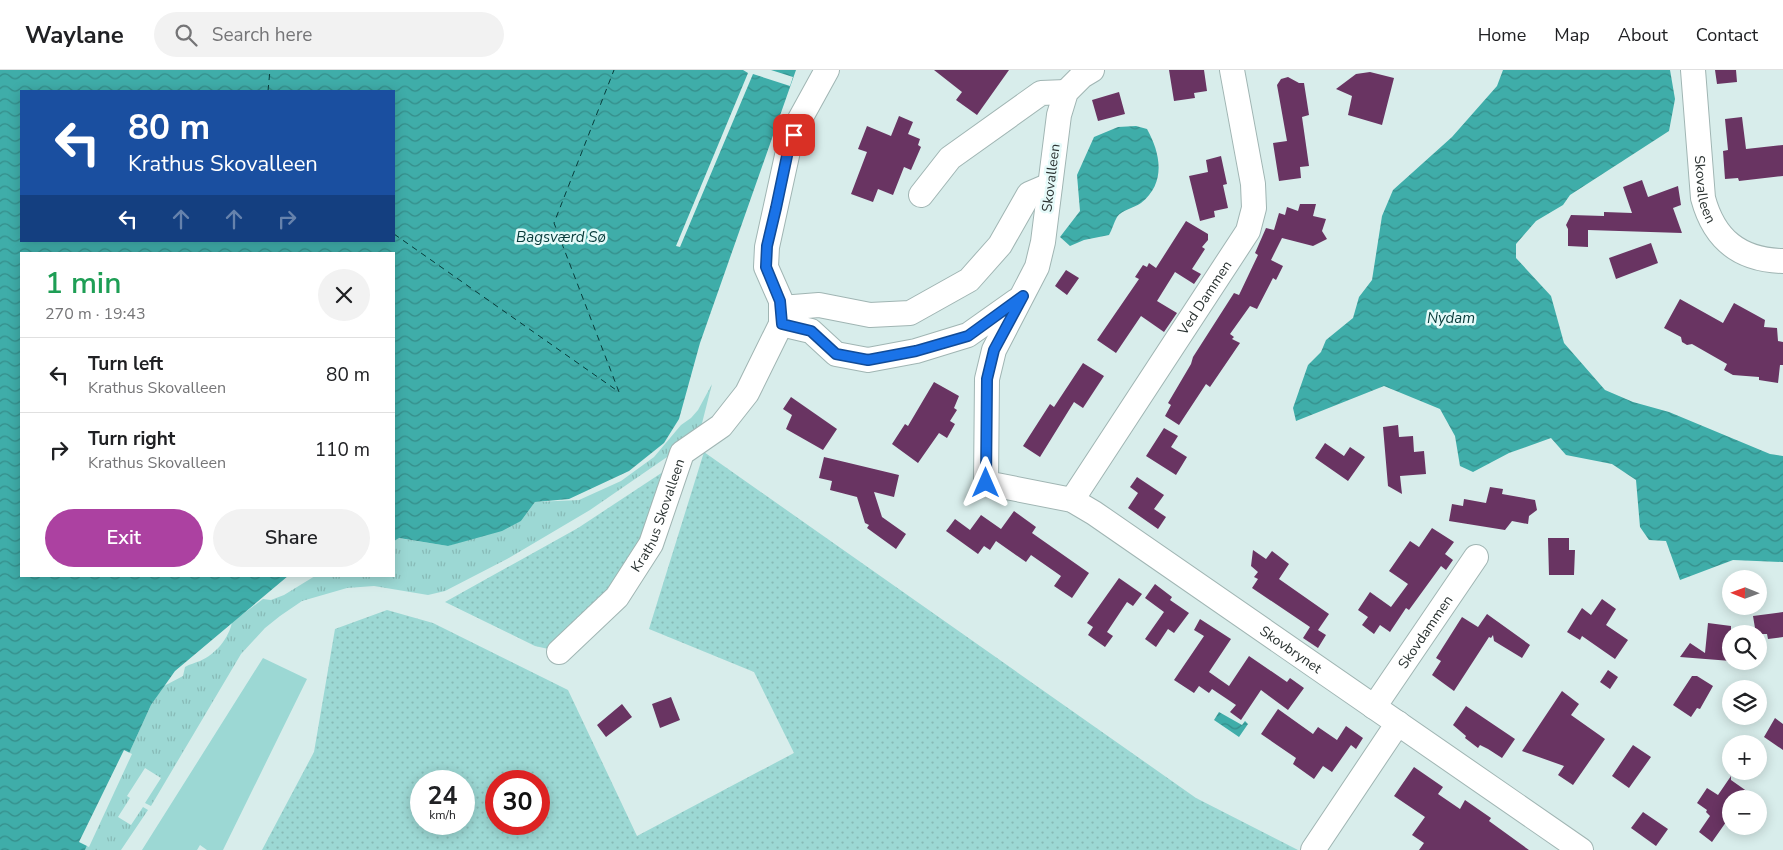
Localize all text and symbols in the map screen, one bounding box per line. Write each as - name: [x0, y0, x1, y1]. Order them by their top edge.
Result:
- search box: [154, 12, 504, 57]
- text: Waylane: [25, 19, 124, 51]
- icon: search: [172, 21, 200, 49]
- text: Search here: [212, 22, 312, 48]
- text: Home: [1478, 23, 1526, 47]
- text: Map: [1554, 23, 1590, 47]
- text: About: [1618, 23, 1668, 47]
- text: Contact: [1696, 23, 1758, 47]
- text: 80 m: [128, 104, 210, 151]
- icon: left: [45, 110, 110, 175]
- pin: [773, 114, 815, 156]
- icon: arrive: [780, 121, 808, 149]
- street label: Skovalleen: [1037, 143, 1065, 213]
- text: Krathus Skovalleen: [128, 149, 318, 179]
- street label: Skovalleen: [1690, 155, 1721, 227]
- icon: left: [114, 205, 142, 233]
- icon: ahead: [167, 205, 195, 233]
- icon: ahead: [220, 205, 248, 233]
- icon: right: [273, 205, 301, 233]
- water label: Bagsværd Sø: [516, 227, 606, 247]
- street label: Ved Dammen: [1173, 257, 1236, 339]
- text: 1 min: [45, 263, 121, 304]
- button: close: [318, 269, 370, 321]
- text: 270 m · 19:43: [45, 303, 146, 325]
- water label: Nydam: [1427, 308, 1475, 328]
- text: Turn left: [88, 351, 163, 377]
- icon: left: [45, 361, 73, 389]
- text: 80 m: [326, 362, 370, 388]
- text: Krathus Skovalleen: [88, 377, 226, 399]
- text: Turn right: [88, 426, 175, 452]
- icon: right: [45, 436, 73, 464]
- text: 110 m: [315, 437, 370, 463]
- text: Krathus Skovalleen: [88, 452, 226, 474]
- street label: Krathus Skovalleen: [626, 456, 689, 576]
- position arrow: [959, 456, 1011, 508]
- button: Exit: [45, 509, 203, 567]
- button: Share: [213, 509, 370, 567]
- north arrow: [1722, 570, 1768, 615]
- map controls: [1722, 570, 1767, 835]
- street label: Skovdammen: [1393, 591, 1457, 672]
- street label: Skovbrynet: [1256, 621, 1326, 677]
- button: search: [1722, 625, 1767, 670]
- button: layers: [1722, 680, 1767, 725]
- button: +: [1722, 735, 1767, 780]
- speed limit sign: 30: [485, 770, 550, 835]
- text: 24: [427, 779, 458, 813]
- button: −: [1722, 790, 1767, 835]
- text: km/h: [429, 807, 456, 823]

